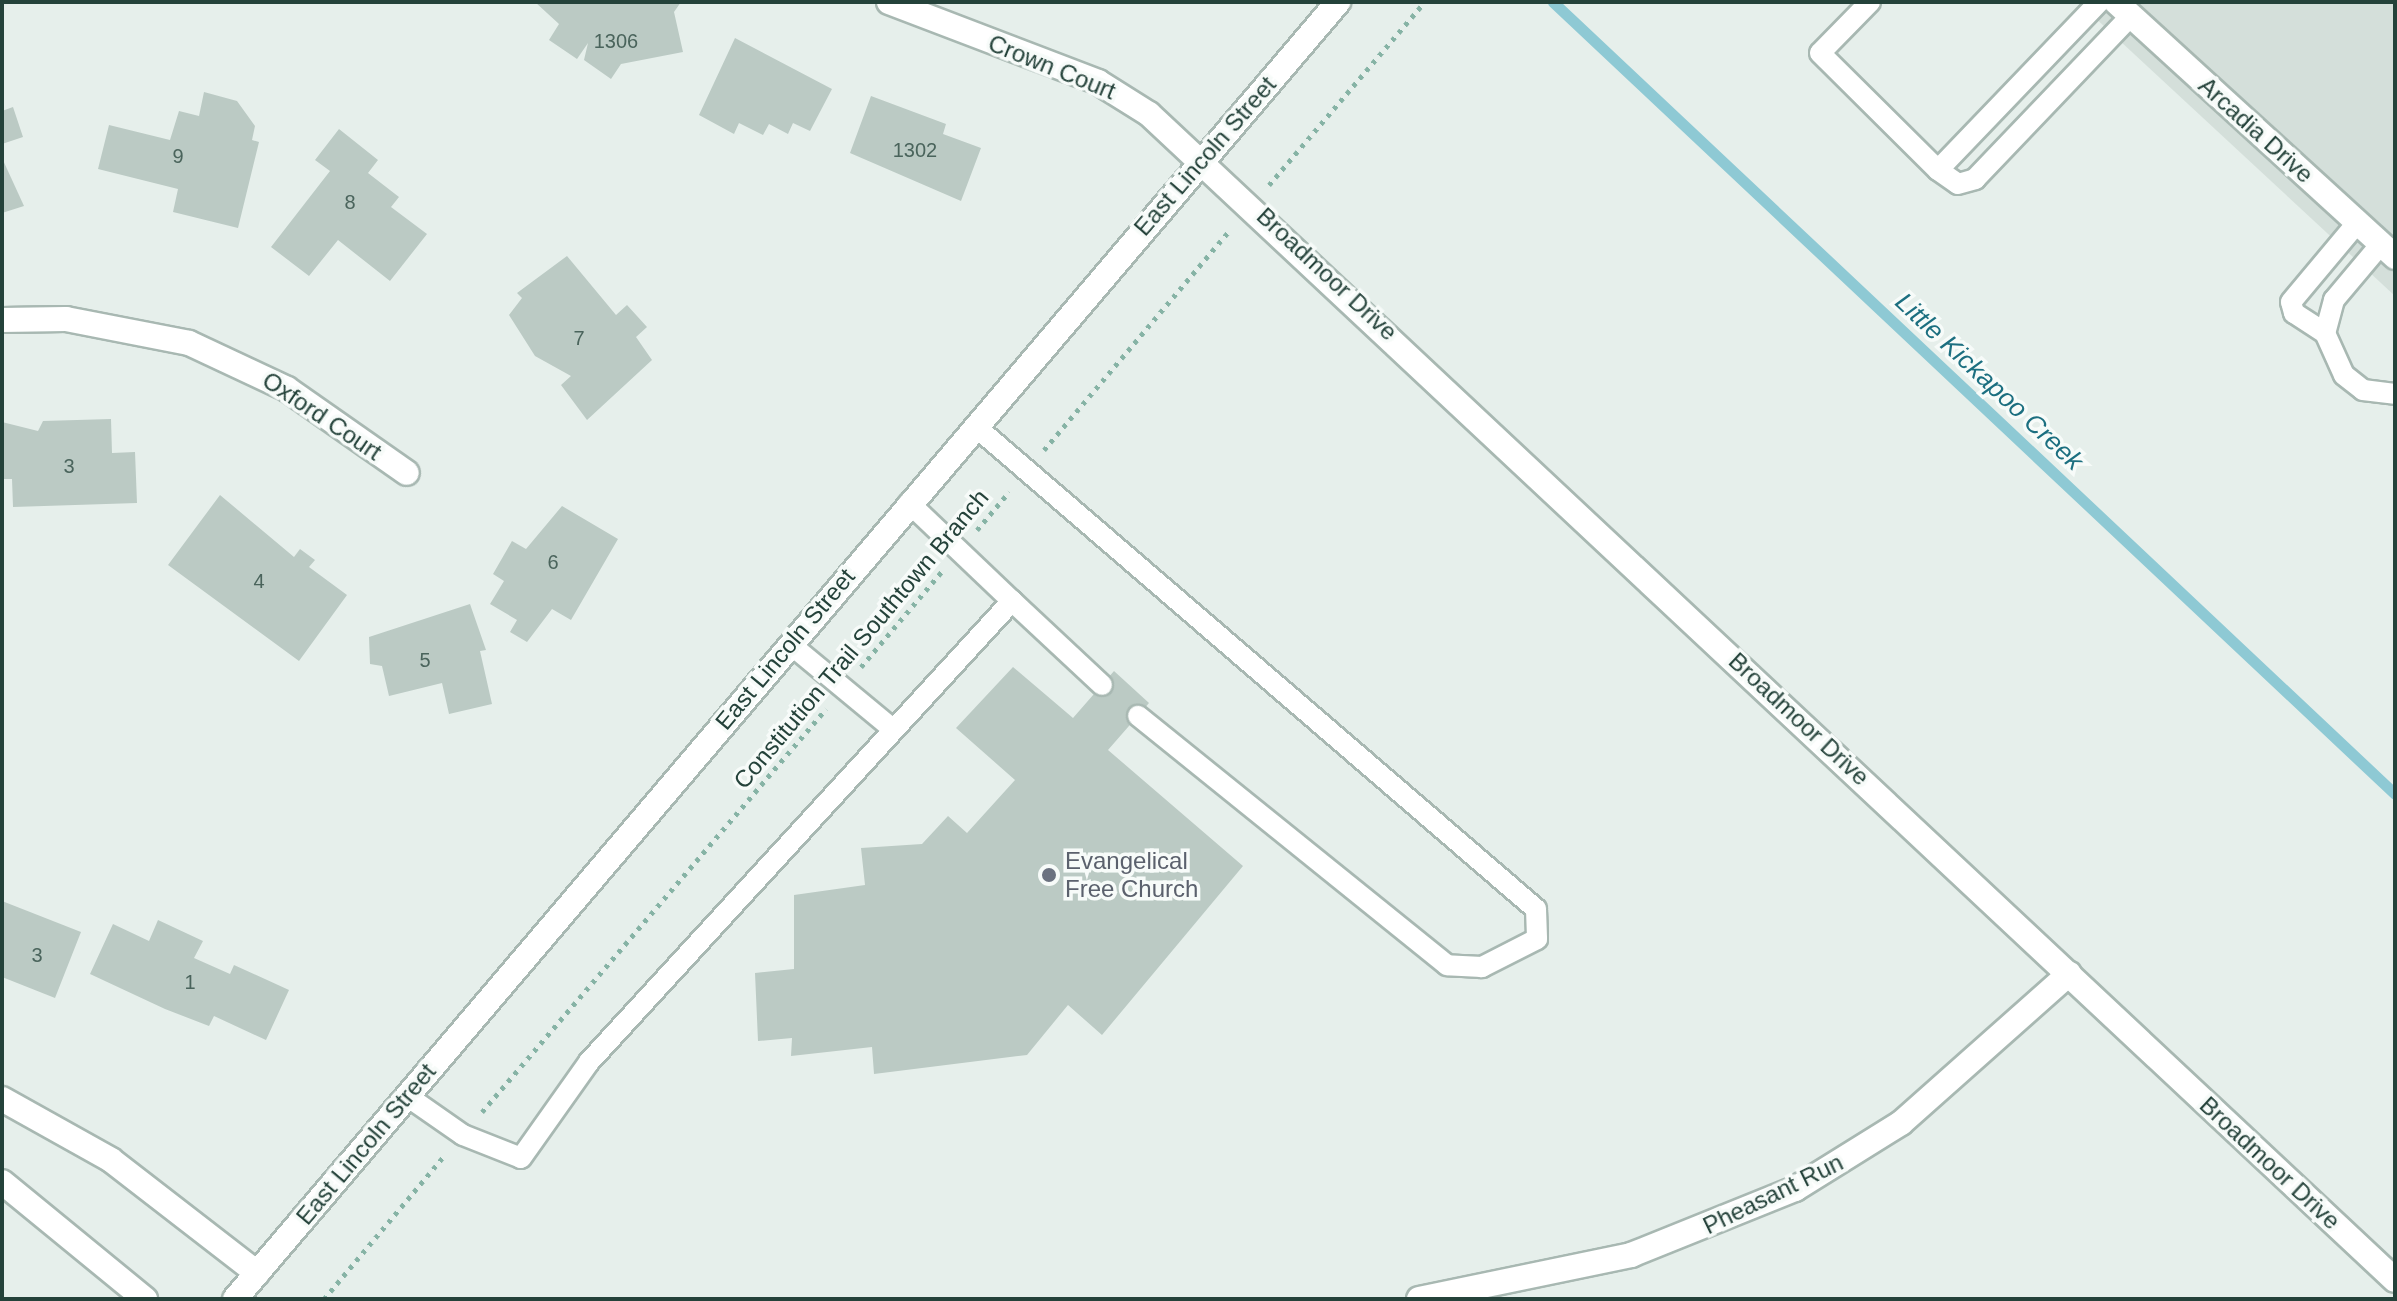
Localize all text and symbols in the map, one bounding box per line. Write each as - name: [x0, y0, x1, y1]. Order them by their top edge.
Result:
- street label: Crown Court: [984, 28, 1120, 106]
- house number: 1306: [594, 29, 638, 53]
- street label: East Lincoln Street: [1128, 71, 1282, 241]
- street label: Arcadia Drive: [2193, 71, 2319, 189]
- house number: 1302: [893, 138, 937, 162]
- house number: 9: [172, 144, 184, 168]
- house number: 8: [344, 190, 356, 214]
- street label: Broadmoor Drive: [1251, 202, 1403, 346]
- water label: Little Kickapoo Creek: [1889, 287, 2089, 477]
- house number: 7: [573, 326, 585, 350]
- street label: Oxford Court: [257, 366, 387, 466]
- house number: 3: [63, 454, 75, 478]
- street label: Constitution Trail Southtown Branch: [727, 483, 995, 795]
- house number: 6: [547, 550, 559, 574]
- street label: East Lincoln Street: [709, 563, 861, 735]
- house number: 4: [253, 569, 265, 593]
- street label: Broadmoor Drive: [1723, 647, 1875, 791]
- house number: 5: [419, 648, 431, 672]
- place label: Evangelical Free Church: [1065, 847, 1198, 903]
- marker: Evangelical Free Church: [1040, 866, 1058, 884]
- house number: 3: [31, 943, 43, 967]
- house number: 1: [184, 970, 196, 994]
- street label: East Lincoln Street: [290, 1058, 442, 1230]
- street label: Broadmoor Drive: [2194, 1091, 2346, 1235]
- street label: Pheasant Run: [1698, 1148, 1848, 1240]

